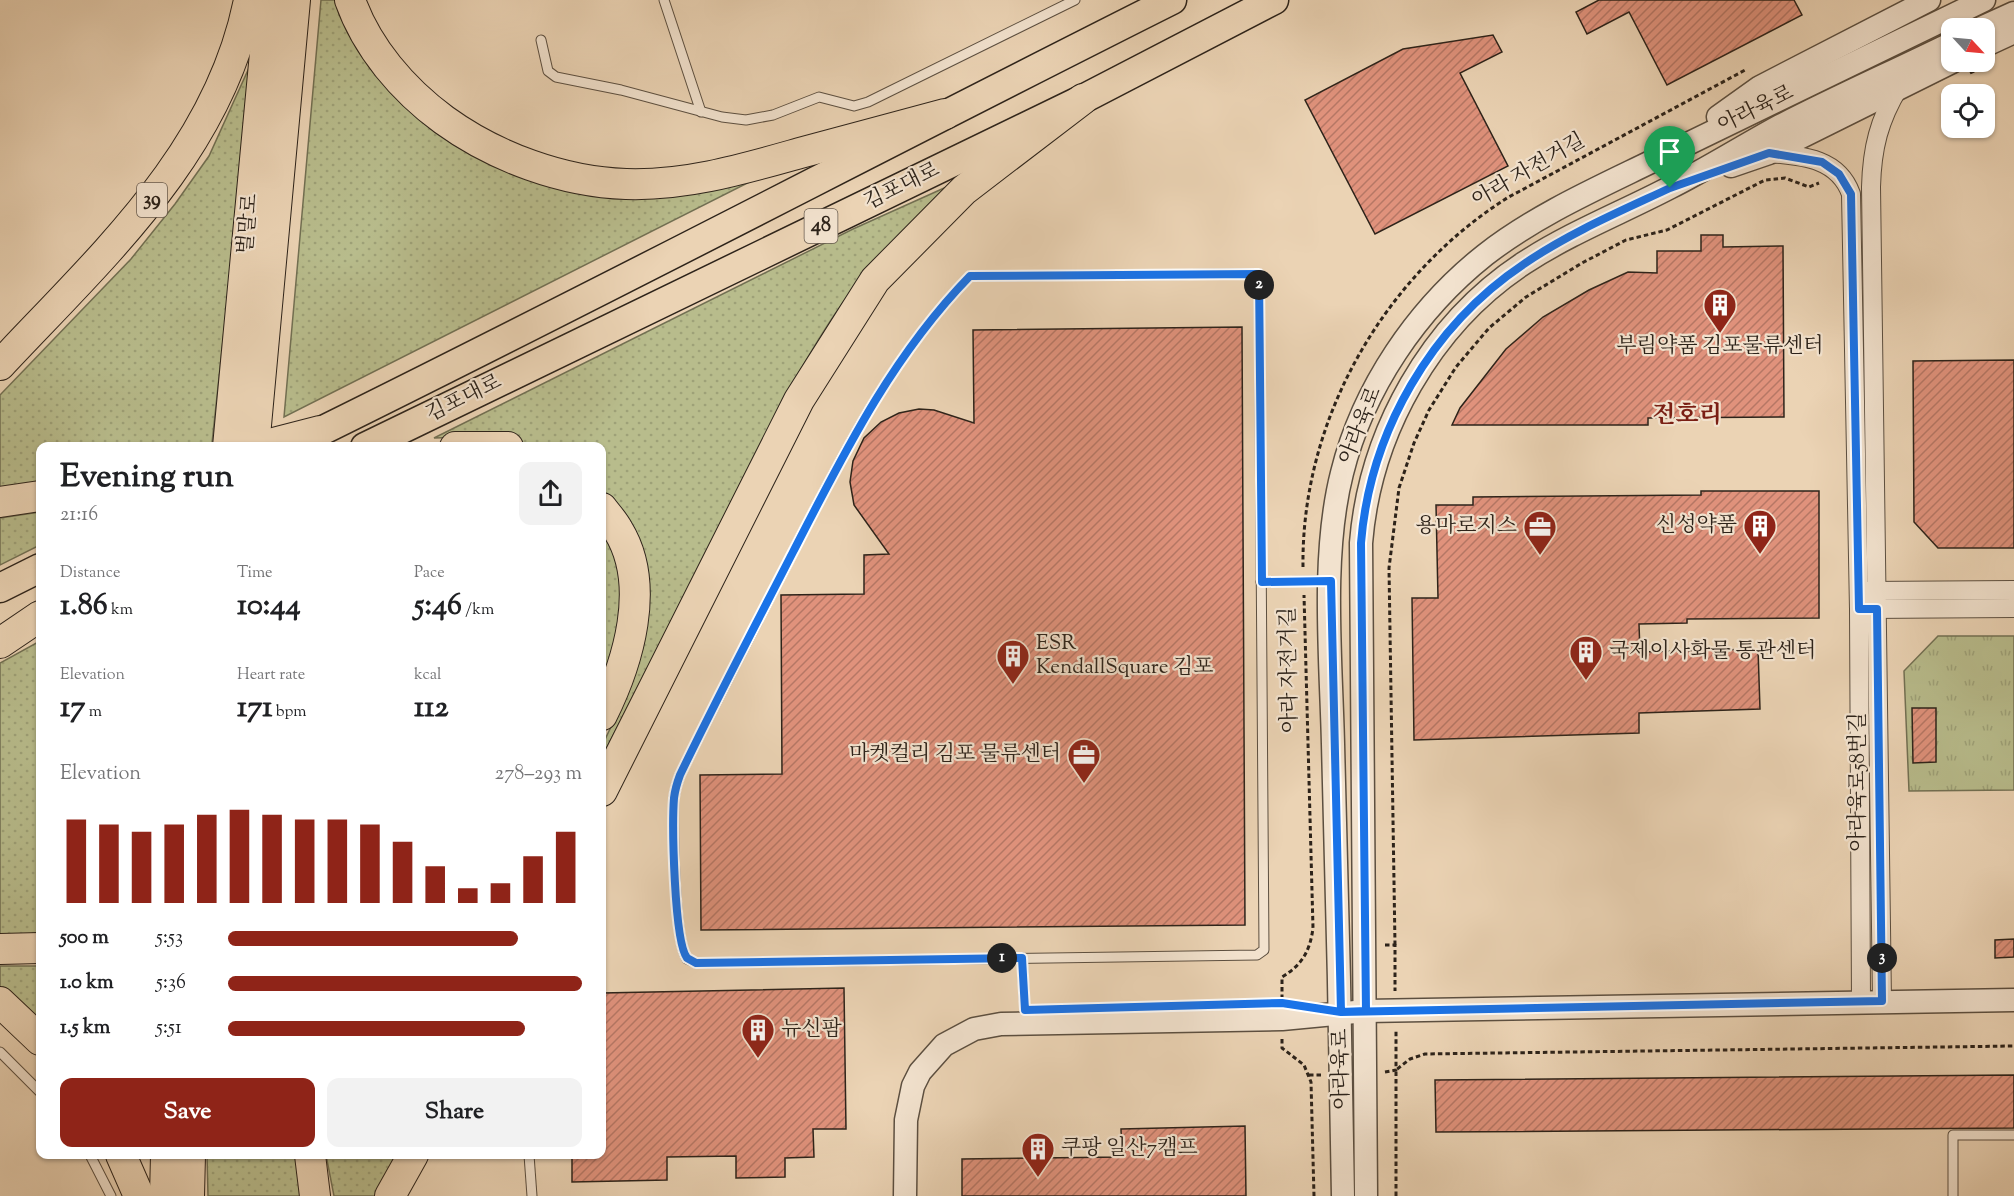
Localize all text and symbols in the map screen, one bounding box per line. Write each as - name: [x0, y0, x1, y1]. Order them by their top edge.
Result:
- north arrow: [1941, 18, 1995, 72]
- map controls: [1941, 18, 1995, 138]
- street label: 아라육로: [1713, 79, 1799, 141]
- button: locate: [1941, 84, 1995, 138]
- street label: 아라 자전거길: [1467, 126, 1591, 216]
- pin: [1644, 126, 1695, 188]
- icon: arrive: [1653, 135, 1686, 168]
- street label: 김포대로: [859, 156, 945, 218]
- road number: 39: [137, 183, 167, 217]
- street label: 벌말로: [231, 192, 267, 256]
- road number: 48: [804, 209, 838, 243]
- pin: 2: [1244, 270, 1274, 300]
- text: 2: [1255, 273, 1263, 296]
- building icon: 부림약품 김포물류센터: [1702, 287, 1738, 334]
- place label: 부림약품 김포물류센터: [1616, 332, 1824, 362]
- street label: 김포대로: [421, 368, 507, 430]
- street label: 아라육로: [1332, 383, 1390, 469]
- district label: 전호리: [1652, 399, 1722, 433]
- text: Evening run: [60, 454, 234, 502]
- button: share: [519, 462, 582, 525]
- text: 21:16: [60, 501, 98, 530]
- building icon: 신성약품: [1742, 508, 1778, 555]
- office icon: 용마로지스: [1522, 509, 1558, 556]
- place label: 신성약품: [1656, 511, 1737, 541]
- place label: 용마로지스: [1416, 512, 1517, 542]
- text: Distance: [60, 562, 120, 585]
- text: Time: [237, 562, 273, 585]
- text: Pace: [414, 562, 445, 585]
- text: 1.86: [60, 585, 108, 628]
- text: 10:44: [237, 585, 301, 628]
- text: 5:46: [414, 585, 462, 628]
- text: km: [108, 599, 133, 622]
- text: /km: [462, 599, 494, 622]
- street label: 아라 자전거길: [1274, 607, 1306, 733]
- place label: ESR KendallSquare 김포: [1036, 629, 1214, 683]
- building icon: 국제이사화물 통관센터: [1568, 634, 1604, 681]
- place label: 국제이사화물 통관센터: [1609, 637, 1816, 667]
- building icon: ESR KendallSquare 김포: [995, 638, 1031, 685]
- text: Elevation: [60, 664, 125, 687]
- text: Heart rate: [237, 664, 305, 687]
- text: kcal: [414, 664, 442, 687]
- text: 17: [60, 687, 85, 730]
- text: 171: [237, 687, 272, 730]
- text: 112: [414, 687, 448, 730]
- text: m: [85, 701, 102, 724]
- text: bpm: [272, 701, 307, 724]
- street label: 아라육로58번길: [1844, 712, 1874, 852]
- office icon: 마켓컬리 김포 물류센터: [1066, 737, 1102, 784]
- place label: 마켓컬리 김포 물류센터: [849, 740, 1061, 770]
- text: Elevation: [60, 760, 141, 789]
- text: 278–293 m: [495, 760, 582, 789]
- text: 500 m: [60, 924, 109, 953]
- text: 5:53: [156, 924, 183, 953]
- pin: 1: [987, 943, 1017, 973]
- pin: 3: [1867, 943, 1897, 973]
- text: 1: [999, 946, 1005, 969]
- text: 3: [1879, 946, 1885, 969]
- text: 1.0 km: [60, 969, 114, 998]
- text: 5:36: [156, 969, 186, 998]
- building icon: 뉴신팜: [740, 1012, 776, 1059]
- text: 1.5 km: [60, 1014, 110, 1043]
- text: 5:51: [156, 1014, 182, 1043]
- place label: 뉴신팜: [781, 1015, 843, 1045]
- street label: 아라육로: [1326, 1028, 1358, 1110]
- button: Save: [60, 1078, 315, 1147]
- button: Share: [327, 1078, 582, 1147]
- building icon: 쿠팡 일산7캠프: [1020, 1131, 1056, 1178]
- place label: 쿠팡 일산7캠프: [1061, 1134, 1198, 1164]

